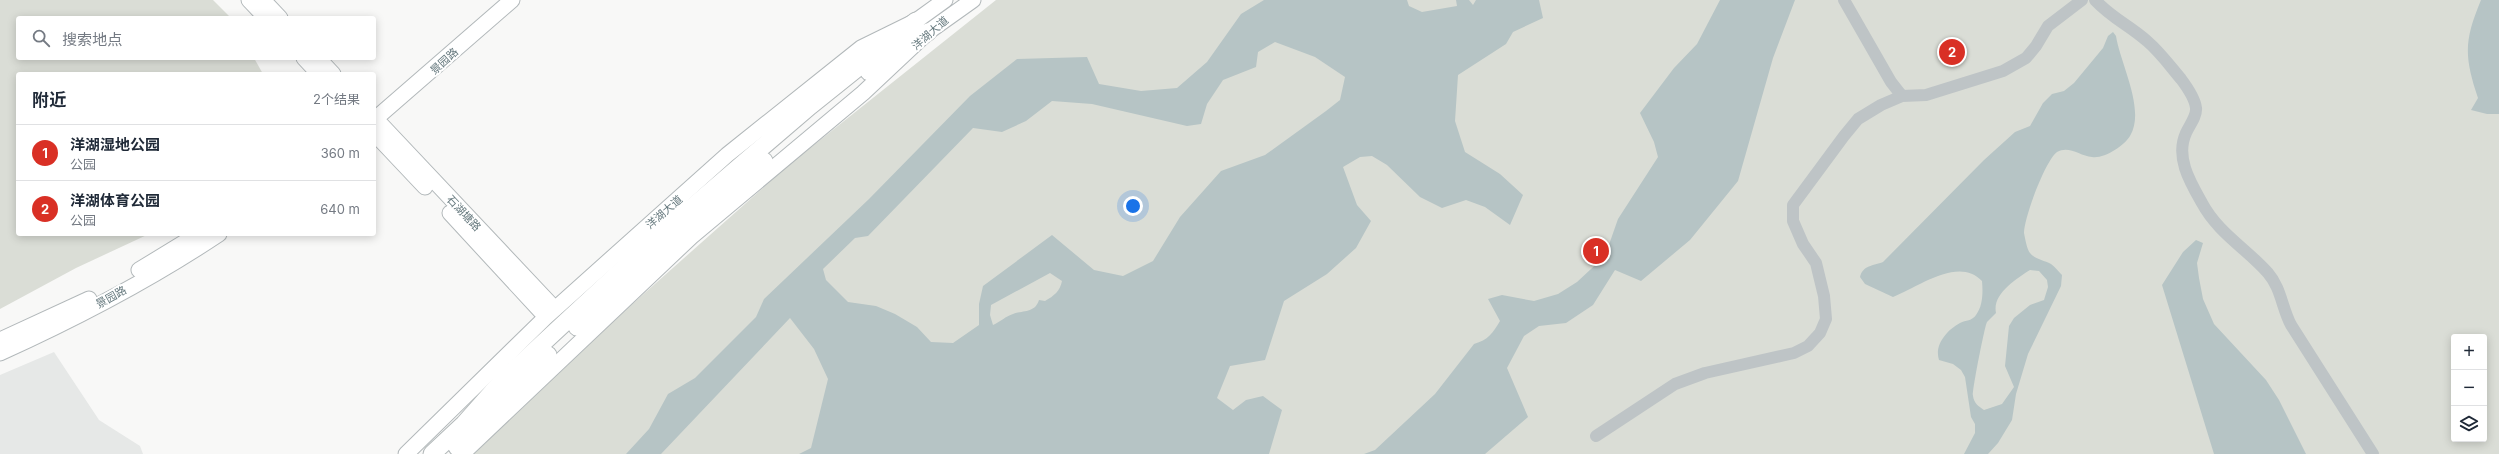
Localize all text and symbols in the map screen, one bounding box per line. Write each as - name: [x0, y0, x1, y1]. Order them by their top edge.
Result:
- street label: 洋湖大道: [909, 13, 951, 53]
- search box: [16, 16, 376, 60]
- icon: search: [30, 27, 52, 49]
- text: 搜索地点: [62, 30, 122, 49]
- pin: 2: [1939, 37, 1965, 67]
- street label: 景园路: [427, 45, 461, 77]
- text: 附近: [32, 90, 66, 110]
- text: 2个结果: [313, 91, 360, 107]
- text: 洋湖湿地公园: [70, 135, 160, 154]
- text: 1: [42, 145, 48, 161]
- text: 360 m: [321, 145, 360, 161]
- text: 公园: [70, 156, 96, 172]
- text: 洋湖体育公园: [70, 191, 160, 210]
- street label: 石湖塘路: [444, 192, 484, 234]
- street label: 洋湖大道: [643, 192, 685, 232]
- your location: [1123, 196, 1143, 216]
- text: 2: [41, 201, 49, 217]
- text: 640 m: [320, 201, 360, 217]
- text: 公园: [70, 212, 96, 228]
- pin: 1: [1583, 236, 1609, 266]
- street label: 景园路: [93, 283, 129, 311]
- map controls: [2451, 334, 2487, 442]
- button: +: [2451, 334, 2487, 370]
- button: −: [2451, 370, 2487, 406]
- button: layers: [2451, 406, 2487, 442]

